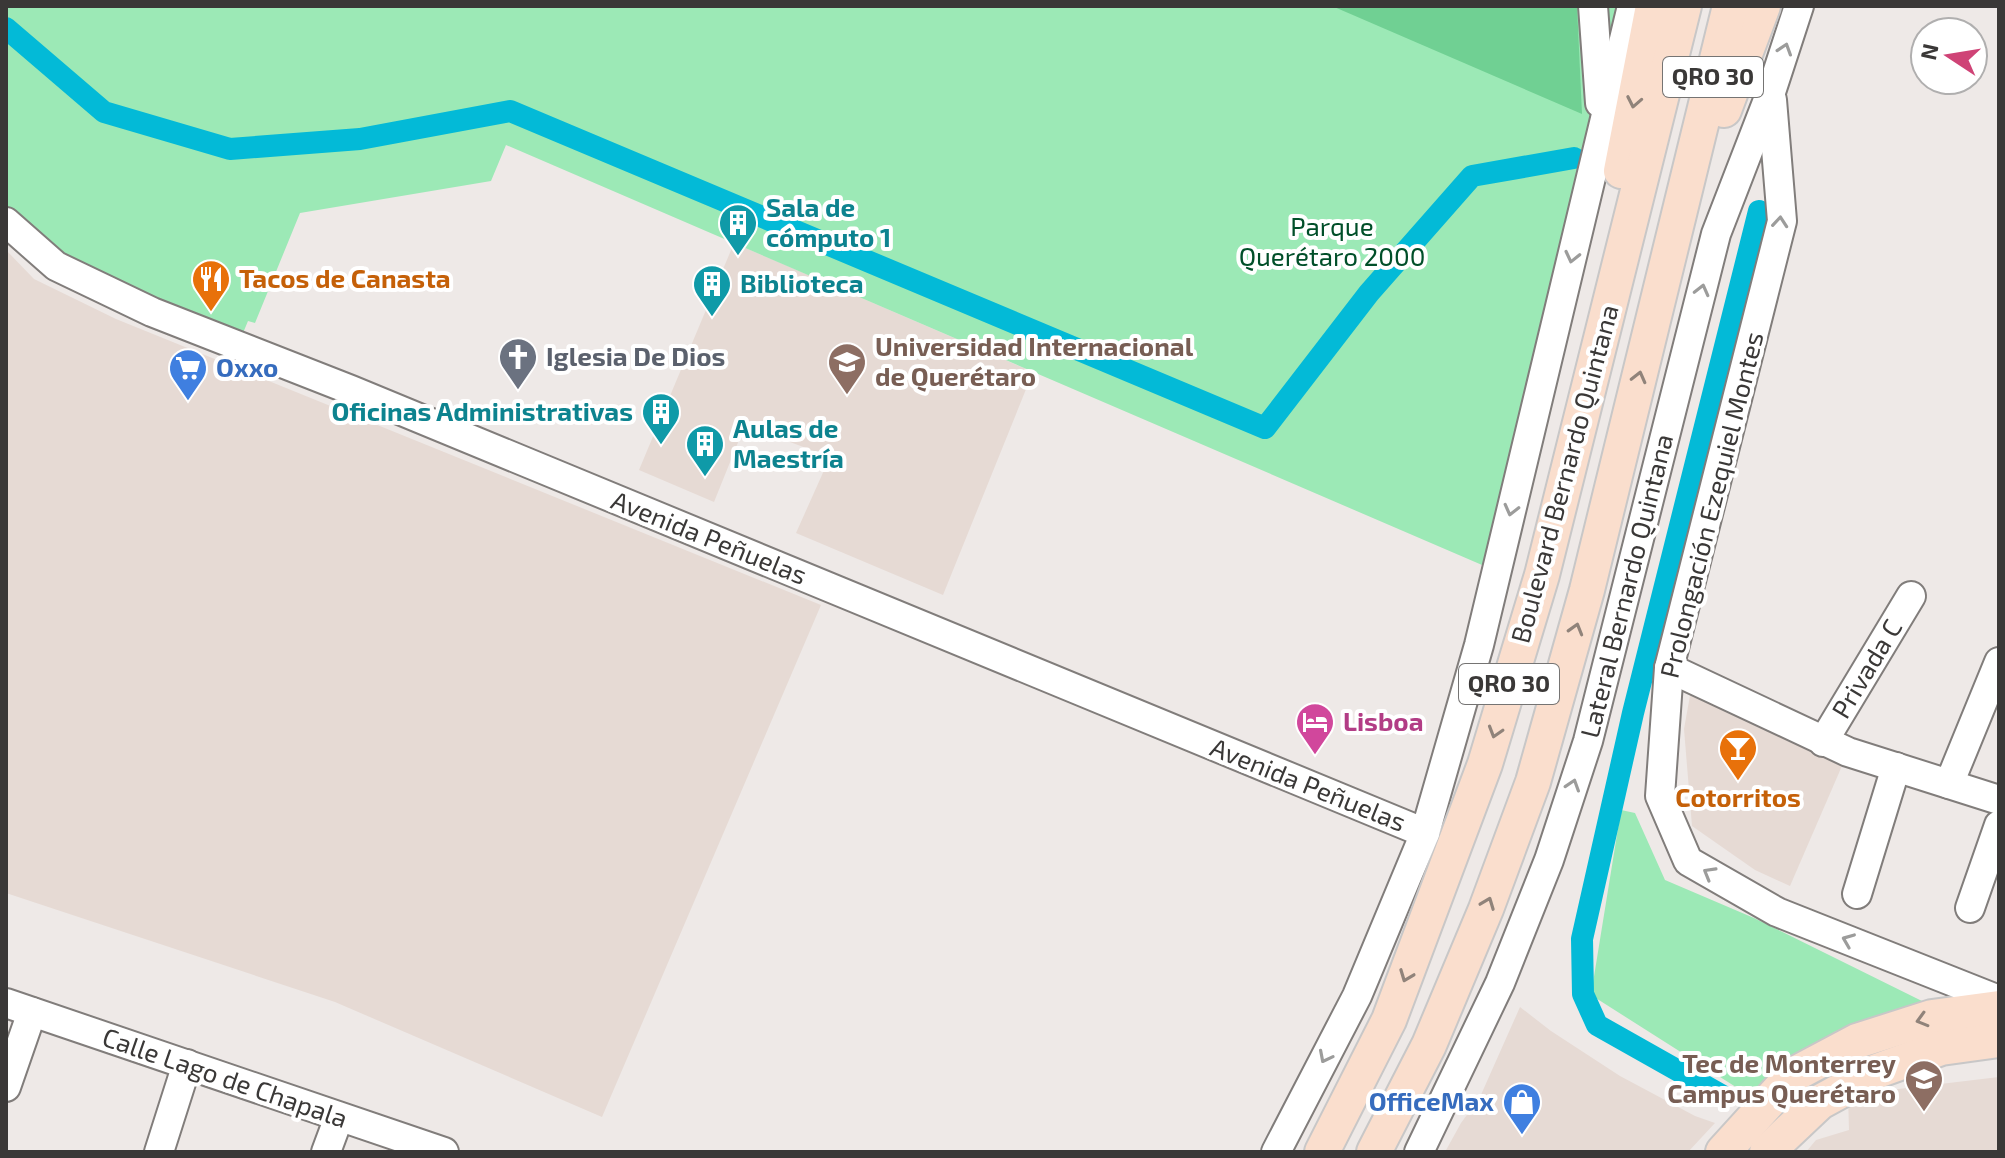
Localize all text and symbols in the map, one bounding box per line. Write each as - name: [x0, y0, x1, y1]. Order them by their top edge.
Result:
- north arrow: [1909, 16, 1989, 96]
- text: N: [1914, 41, 1943, 62]
- one-way arrow: [1775, 43, 1791, 57]
- road number: QRO 30: [1663, 57, 1763, 97]
- one-way arrow: [1627, 96, 1644, 109]
- place label: Sala de cómputo 1: [766, 191, 891, 252]
- building icon: Sala de cómputo 1: [717, 202, 759, 257]
- park label: Parque Querétaro 2000: [1239, 210, 1425, 271]
- one-way arrow: [1771, 215, 1788, 228]
- one-way arrow: [1564, 250, 1581, 264]
- restaurant icon: Tacos de Canasta: [190, 258, 232, 313]
- place label: Tacos de Canasta: [239, 262, 451, 293]
- building icon: Biblioteca: [691, 263, 733, 318]
- place label: Biblioteca: [740, 267, 864, 298]
- one-way arrow: [1693, 284, 1710, 297]
- street label: Boulevard Bernardo Quintana: [1503, 301, 1624, 646]
- street label: Prolongación Ezequiel Montes: [1652, 328, 1769, 681]
- place label: Universidad Internacional de Querétaro: [875, 330, 1194, 392]
- church icon: Iglesia De Dios: [497, 336, 539, 391]
- place label: Iglesia De Dios: [546, 340, 725, 371]
- school or university icon: Universidad Internacional de Querétaro: [826, 341, 868, 396]
- supermarket icon: Oxxo: [167, 347, 209, 402]
- place label: Oxxo: [216, 351, 278, 382]
- one-way arrow: [1629, 370, 1646, 384]
- building icon: Oficinas Administrativas: [640, 391, 682, 446]
- place label: Oficinas Administrativas: [331, 395, 633, 426]
- place label: Aulas de Maestría: [733, 412, 844, 473]
- building icon: Aulas de Maestría: [684, 423, 726, 478]
- street label: Lateral Bernardo Quintana: [1573, 431, 1678, 741]
- street label: Avenida Peñuelas: [607, 483, 812, 590]
- one-way arrow: [1503, 503, 1520, 516]
- street label: Privada C: [1824, 613, 1907, 723]
- one-way arrow: [1567, 622, 1583, 636]
- road number: QRO 30: [1459, 664, 1559, 704]
- hotel icon: Lisboa: [1294, 701, 1336, 756]
- place label: Lisboa: [1343, 705, 1424, 736]
- one-way arrow: [1488, 724, 1504, 738]
- bar icon: Cotorritos: [1717, 727, 1759, 782]
- street label: Avenida Peñuelas: [1206, 730, 1411, 837]
- one-way arrow: [1564, 779, 1580, 793]
- place label: Cotorritos: [1675, 781, 1801, 812]
- one-way arrow: [1703, 867, 1718, 883]
- one-way arrow: [1478, 897, 1495, 911]
- one-way arrow: [1842, 934, 1856, 950]
- one-way arrow: [1399, 968, 1416, 982]
- one-way arrow: [1916, 1011, 1930, 1028]
- street label: Calle Lago de Chapala: [99, 1020, 352, 1133]
- place label: Tec de Monterrey Campus Querétaro: [1667, 1047, 1896, 1109]
- one-way arrow: [1320, 1049, 1335, 1064]
- school or university icon: Tec de Monterrey Campus Querétaro: [1903, 1058, 1945, 1113]
- shop icon: OfficeMax: [1501, 1081, 1543, 1136]
- place label: OfficeMax: [1369, 1085, 1494, 1116]

